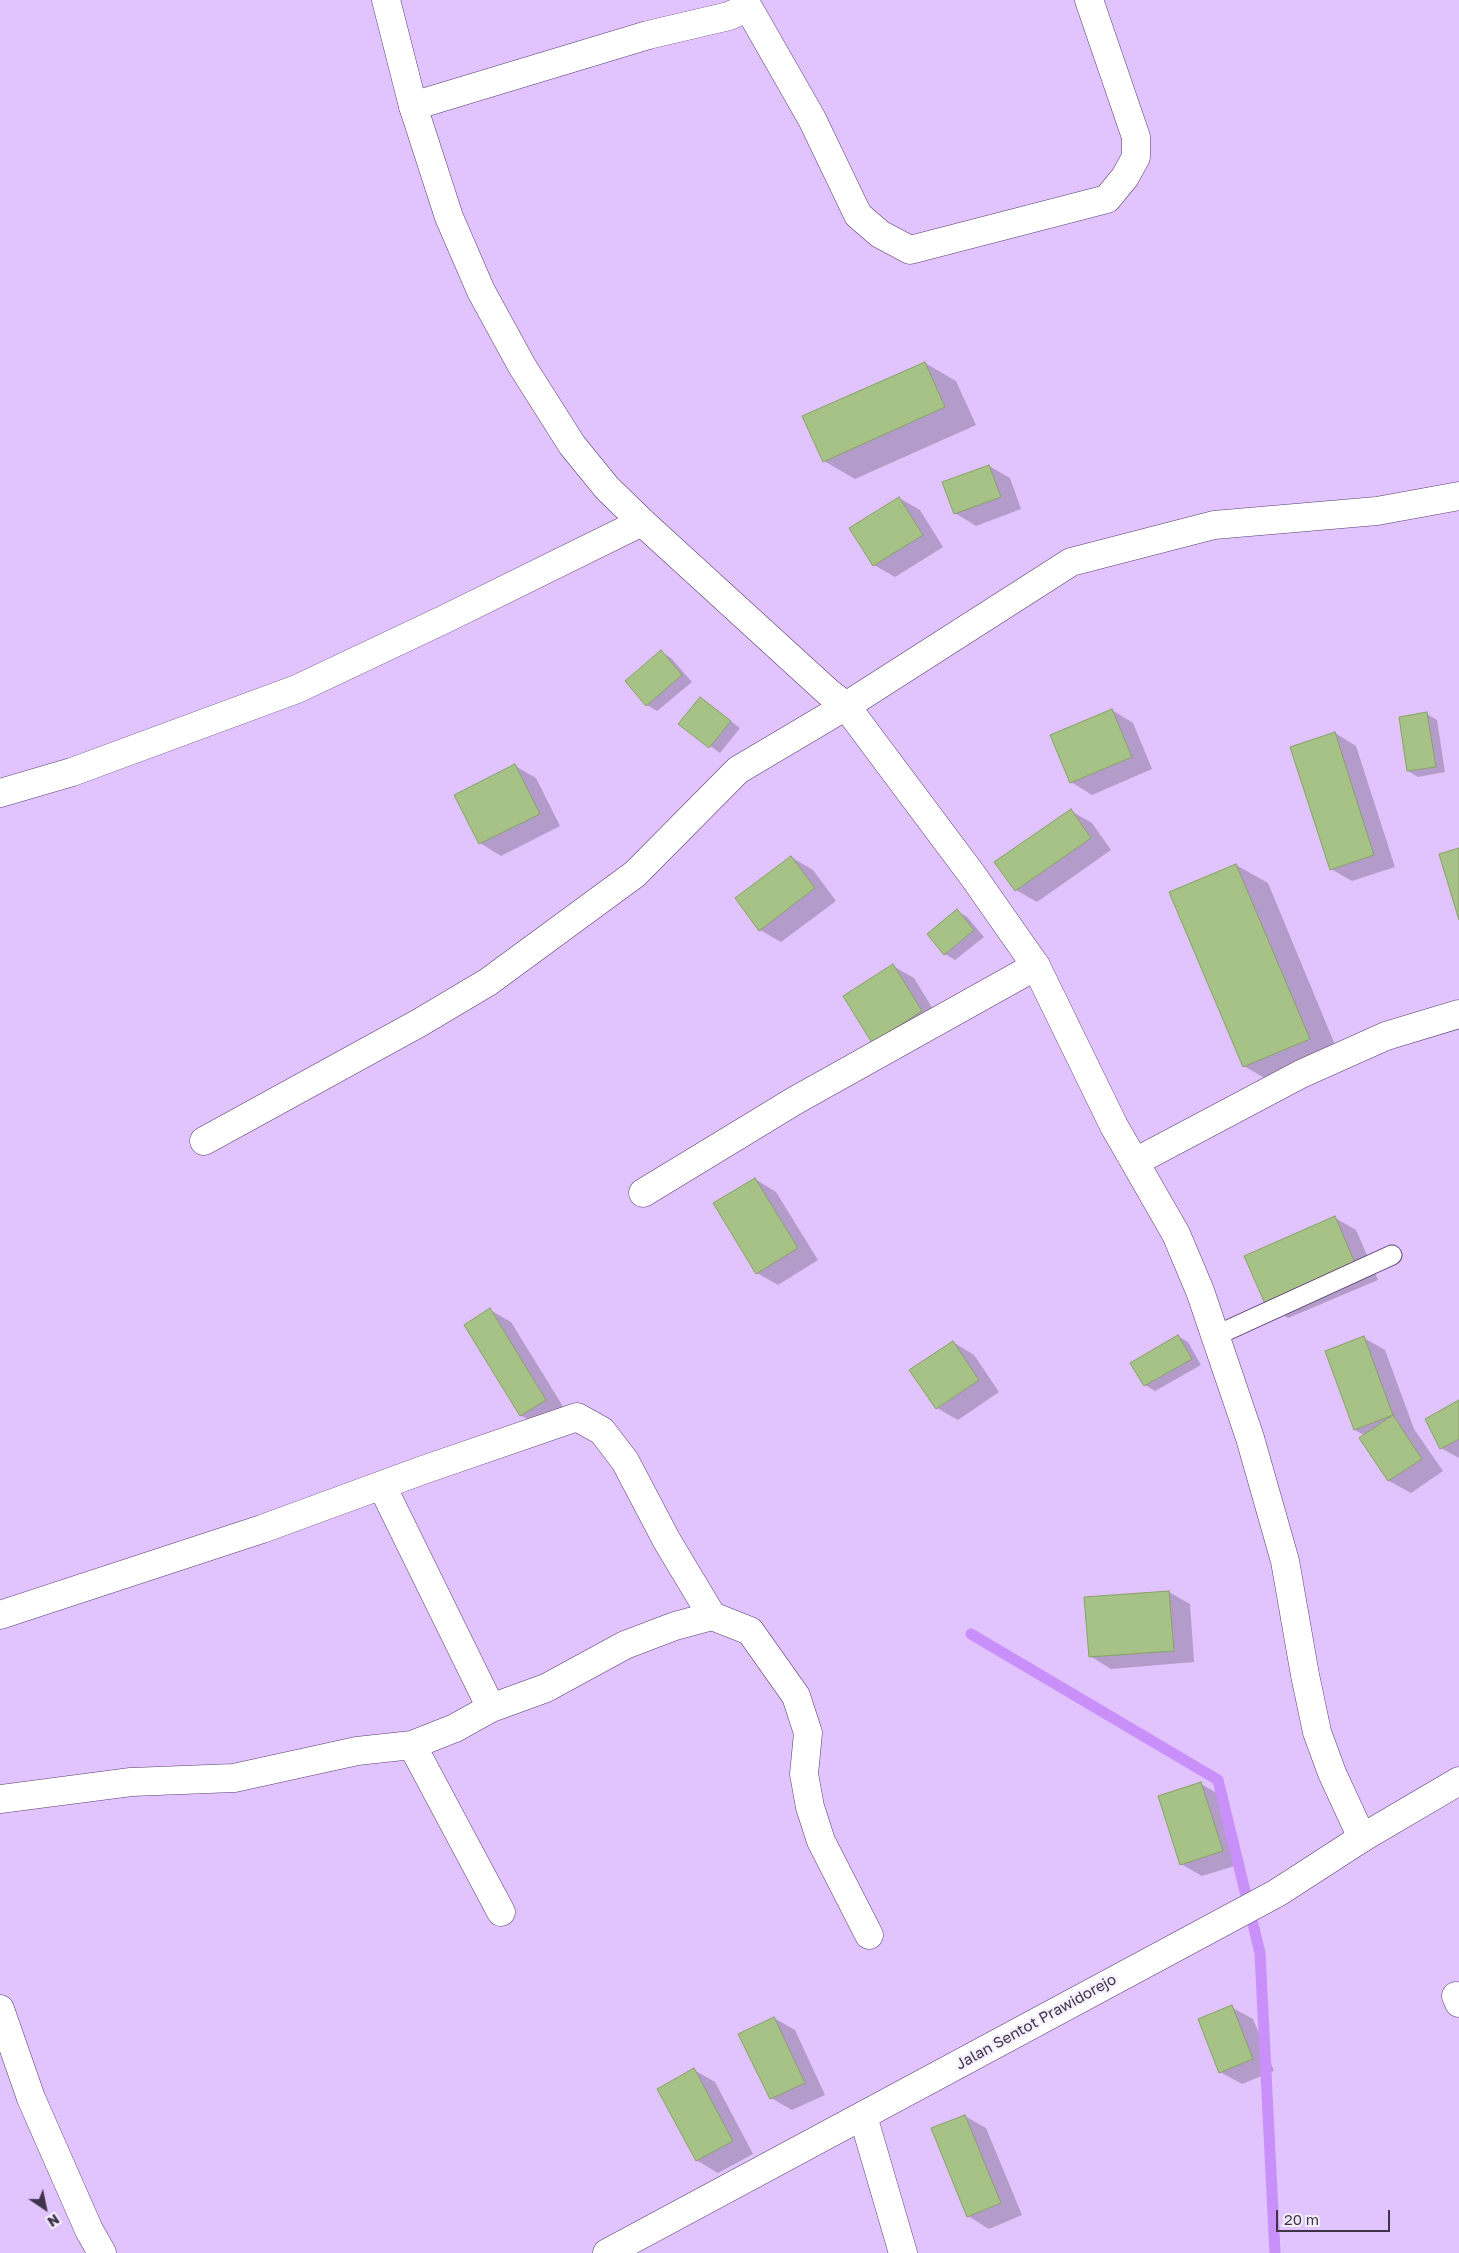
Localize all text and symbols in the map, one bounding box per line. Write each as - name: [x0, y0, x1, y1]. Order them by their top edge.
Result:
- street label: Jalan Sentot Prawidorejo: [953, 1970, 1119, 2074]
- north arrow: [20, 2183, 70, 2233]
- scale bar: [1279, 2200, 1393, 2232]
- text: 20 m: [1284, 2210, 1319, 2228]
- text: N: [45, 2211, 63, 2231]

